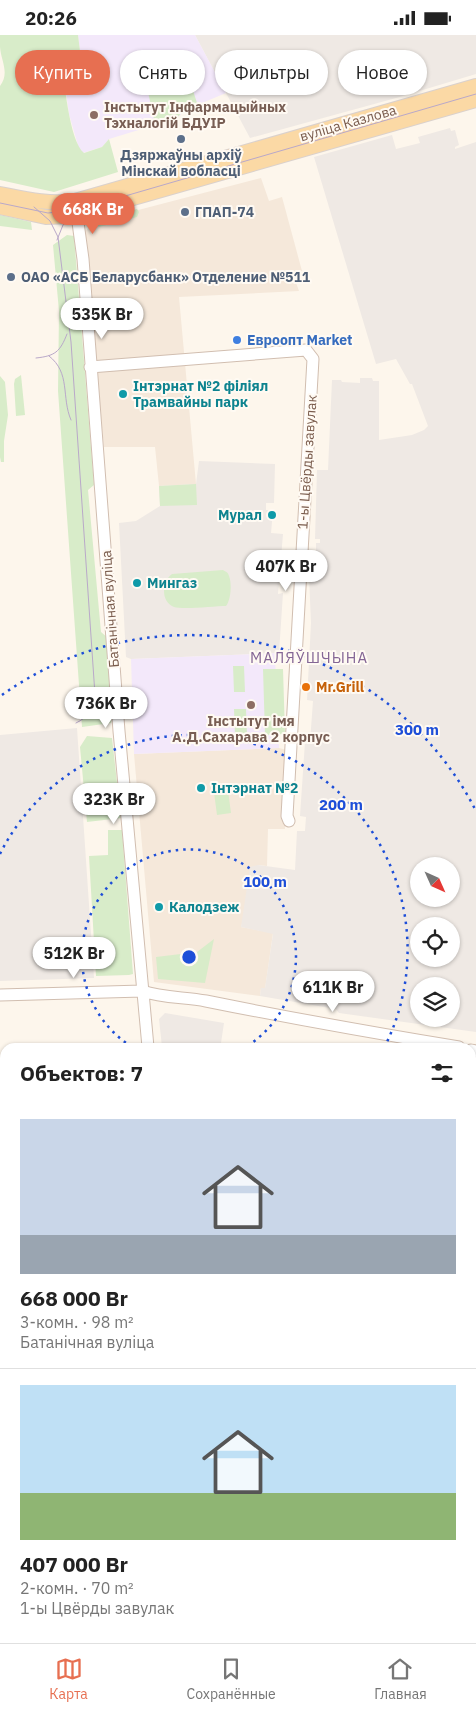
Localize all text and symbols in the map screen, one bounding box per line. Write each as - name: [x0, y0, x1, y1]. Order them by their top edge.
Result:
- text: 20:26: [25, 6, 77, 30]
- chip: Купить: [15, 50, 110, 95]
- chip: Снять: [120, 50, 205, 95]
- chip: Фильтры: [215, 50, 328, 95]
- chip: Новое: [338, 50, 427, 95]
- place label: Інстытут Інфармацыйных Тэхналогій БДУІР: [104, 98, 286, 132]
- street label: вуліца Казлова: [298, 100, 399, 145]
- marker: Інстытут Інфармацыйных Тэхналогій БДУІР: [88, 109, 100, 121]
- marker: Дзяржаўны архіў Мінскай вобласці: [175, 133, 187, 145]
- place label: Дзяржаўны архіў Мінскай вобласці: [120, 146, 242, 180]
- pin: 668K Br: [47, 193, 139, 235]
- text: 668K Br: [63, 199, 123, 219]
- place label: ГПАП-74: [195, 203, 254, 221]
- marker: ГПАП-74: [179, 206, 191, 218]
- place label: ОАО «АСБ Беларусбанк» Отделение №511: [21, 268, 311, 286]
- marker: ОАО «АСБ Беларусбанк» Отделение №511: [5, 271, 17, 283]
- pin: 535K Br: [56, 297, 148, 340]
- text: 535K Br: [72, 304, 132, 324]
- place label: Евроопт Market: [247, 331, 352, 349]
- marker: Евроопт Market: [231, 334, 243, 346]
- place label: Інтэрнат №2 філіял Трамвайны парк: [133, 377, 268, 411]
- marker: Інтэрнат №2 філіял Трамвайны парк: [117, 388, 129, 400]
- street label: 1-ы Цвёрды завулак: [293, 394, 321, 530]
- place label: Мурал: [218, 506, 262, 524]
- marker: Мурал: [266, 509, 278, 521]
- street label: Батанічная вуліца: [97, 549, 123, 668]
- pin: 407K Br: [240, 549, 332, 592]
- text: 407K Br: [256, 556, 316, 576]
- place label: Мингаз: [147, 574, 197, 592]
- marker: Мингаз: [131, 577, 143, 589]
- district label: МАЛЯЎШЧЫНА: [250, 648, 368, 667]
- place label: Mr.Grill: [316, 678, 364, 696]
- marker: Mr.Grill: [300, 681, 312, 693]
- pin: 736K Br: [60, 687, 152, 729]
- text: 736K Br: [76, 693, 136, 713]
- marker: Інстытут імя А.Д.Сахарава 2 корпус: [245, 699, 257, 711]
- place label: Інстытут імя А.Д.Сахарава 2 корпус: [172, 712, 330, 746]
- text: 300 m: [395, 720, 439, 739]
- place label: Інтэрнат №2: [211, 779, 298, 797]
- marker: Інтэрнат №2: [195, 782, 207, 794]
- pin: 323K Br: [68, 783, 160, 825]
- text: 323K Br: [84, 789, 144, 809]
- text: 200 m: [319, 795, 363, 814]
- north arrow: [410, 857, 460, 907]
- map controls: [410, 857, 460, 1027]
- text: 100 m: [243, 872, 287, 891]
- place label: Калодзеж: [169, 898, 239, 916]
- marker: Калодзеж: [153, 901, 165, 913]
- button: locate: [410, 917, 460, 967]
- pin: 512K Br: [28, 937, 120, 979]
- text: 512K Br: [44, 943, 104, 963]
- centre of rings: [180, 948, 198, 966]
- pin: 611K Br: [287, 971, 379, 1013]
- text: 611K Br: [303, 977, 363, 997]
- button: layers: [410, 977, 460, 1027]
- text: Объектов: 7: [20, 1059, 143, 1087]
- icon: filters: [428, 1059, 456, 1087]
- icon: home: [193, 1152, 283, 1242]
- text: 668 000 Br: [20, 1284, 128, 1312]
- text: 3-комн. · 98 m²: [20, 1312, 134, 1332]
- text: Батанічная вуліца: [20, 1332, 154, 1352]
- icon: home: [193, 1417, 283, 1507]
- text: 407 000 Br: [20, 1550, 128, 1578]
- text: 2-комн. · 70 m²: [20, 1578, 134, 1598]
- text: 1-ы Цвёрды завулак: [20, 1598, 174, 1618]
- tab: Карта: [49, 1655, 88, 1703]
- tab: Сохранённые: [186, 1655, 276, 1703]
- tab: Главная: [374, 1655, 427, 1703]

